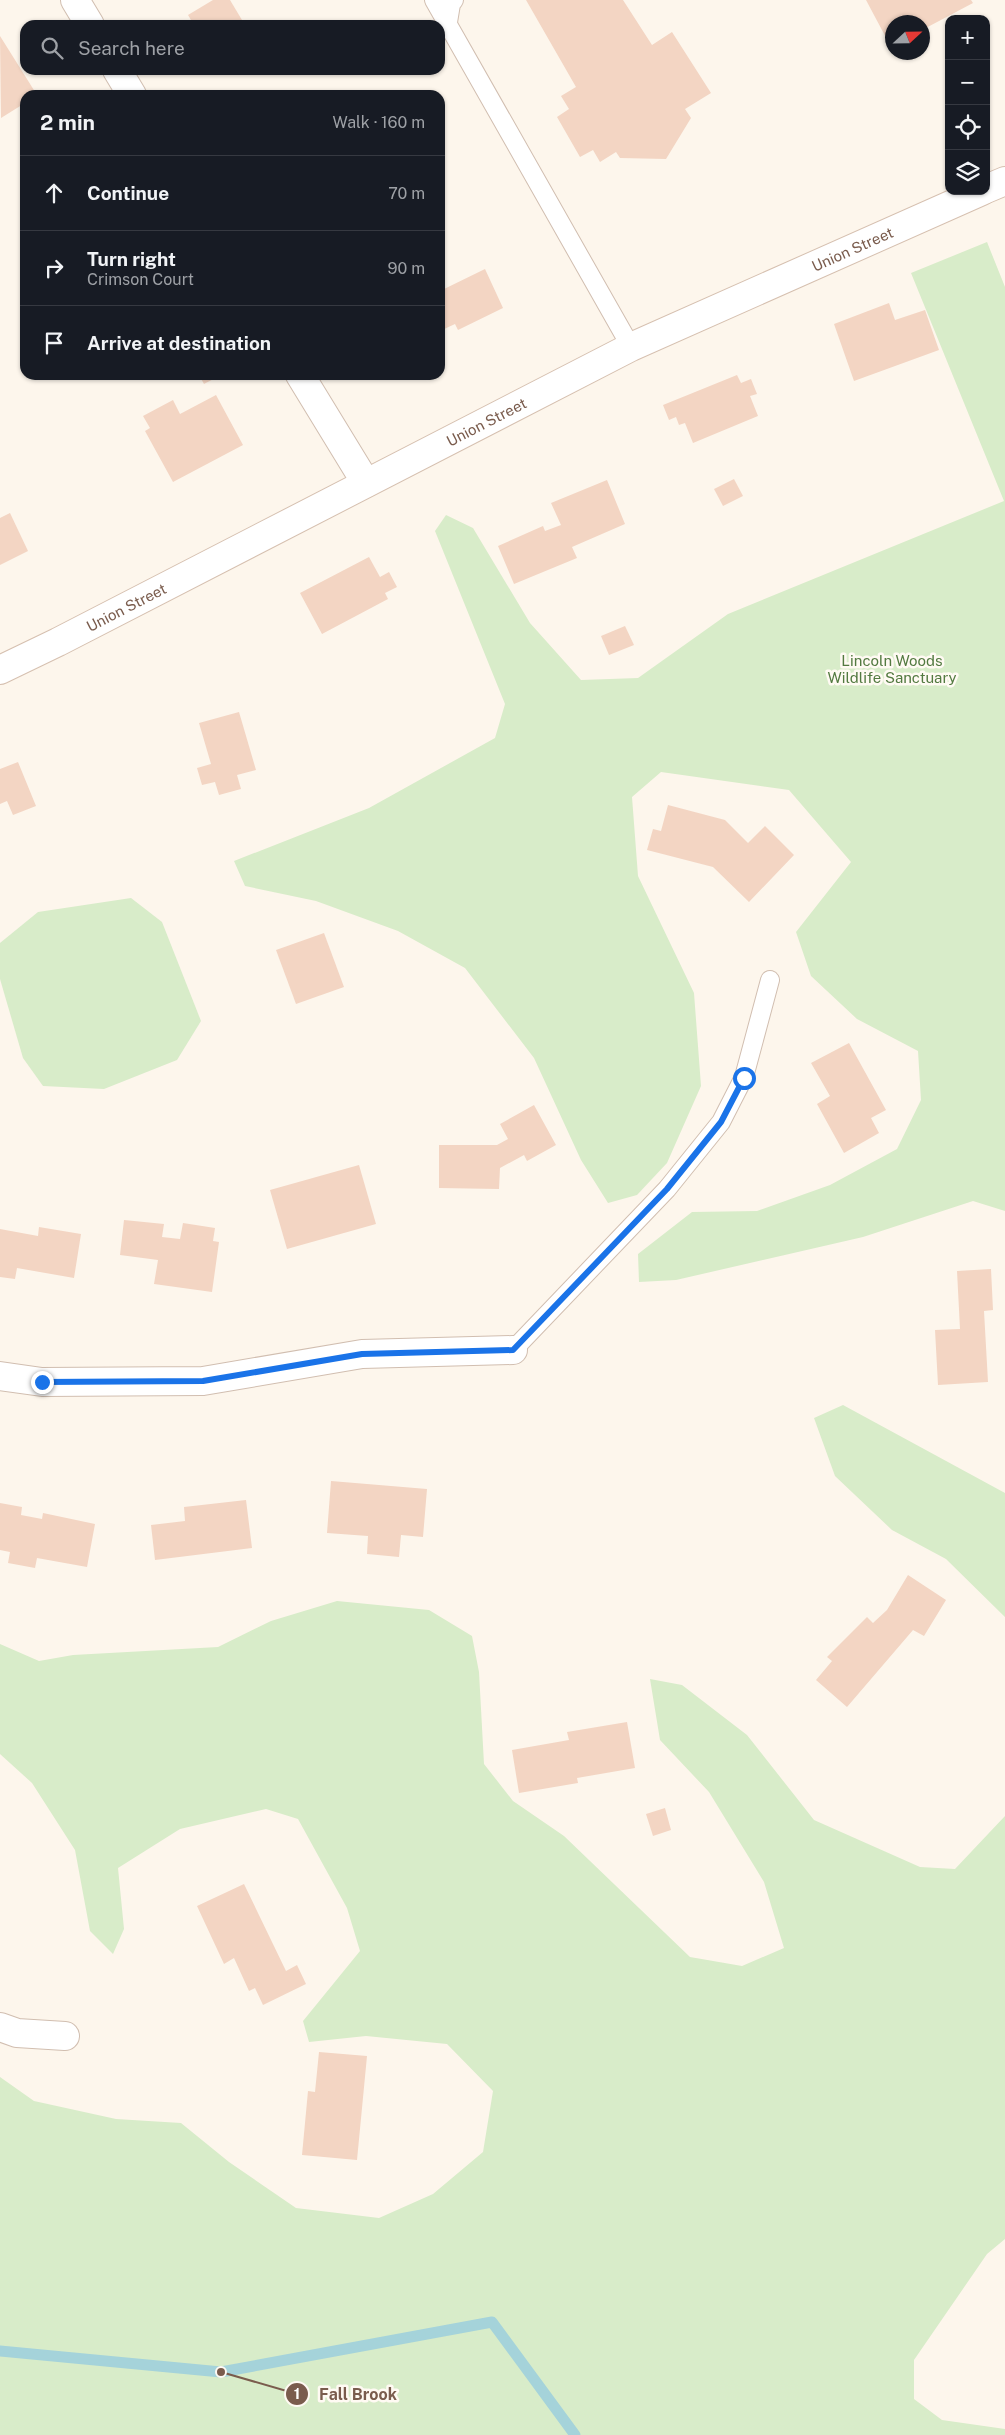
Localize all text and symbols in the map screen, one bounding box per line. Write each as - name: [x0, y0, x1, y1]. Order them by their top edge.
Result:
- north arrow: [885, 15, 930, 60]
- map controls: [945, 15, 990, 195]
- button: +: [945, 15, 990, 60]
- search box: [20, 20, 445, 75]
- icon: search: [38, 34, 66, 62]
- text: Search here: [78, 37, 185, 59]
- button: −: [945, 60, 990, 105]
- button: locate: [945, 105, 990, 150]
- text: 2 min: [40, 110, 95, 135]
- text: Walk · 160 m: [333, 113, 425, 132]
- button: layers: [945, 150, 990, 195]
- icon: ahead: [40, 179, 68, 207]
- text: Continue: [87, 182, 169, 204]
- text: 70 m: [388, 184, 425, 203]
- street label: Union Street: [809, 223, 896, 274]
- text: Turn right: [87, 248, 176, 270]
- icon: right: [40, 254, 68, 282]
- text: 90 m: [388, 259, 425, 278]
- text: Crimson Court: [87, 270, 194, 289]
- icon: arrive: [40, 329, 68, 357]
- text: Arrive at destination: [87, 332, 271, 354]
- street label: Union Street: [443, 394, 529, 449]
- street label: Union Street: [83, 579, 169, 635]
- park label: Lincoln Woods Wildlife Sanctuary: [828, 652, 957, 686]
- route start: [733, 1067, 756, 1090]
- route end: [31, 1371, 54, 1394]
- callout: Fall Brook: [284, 2379, 407, 2410]
- text: 1: [294, 2385, 300, 2402]
- text: Fall Brook: [319, 2385, 397, 2404]

